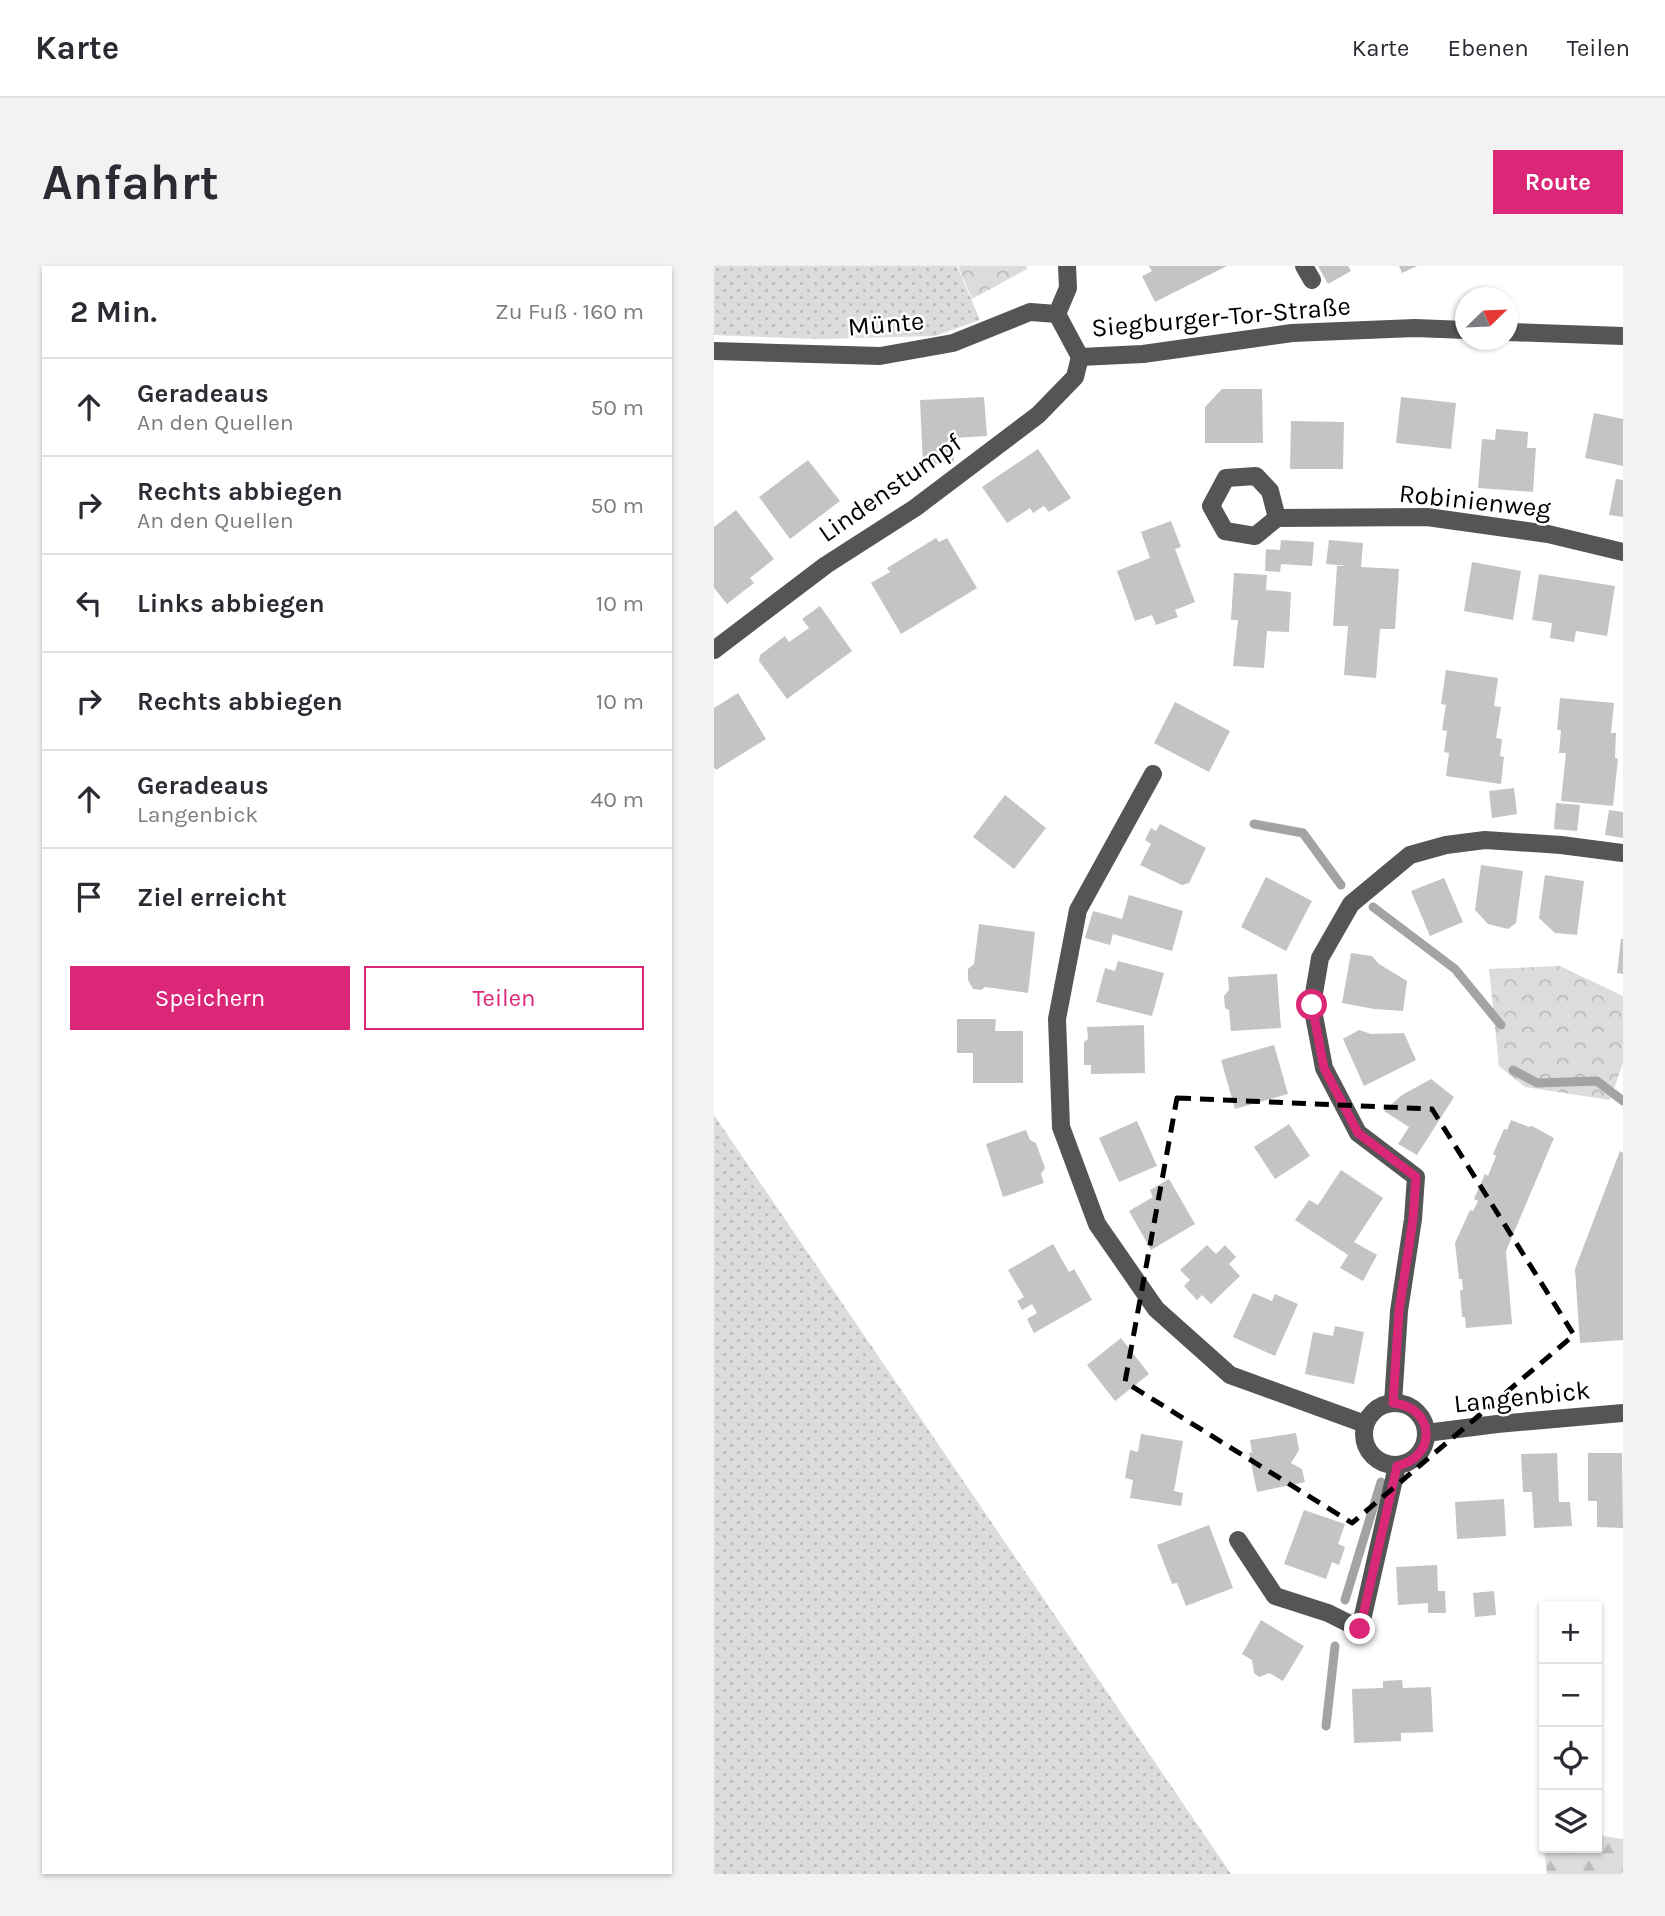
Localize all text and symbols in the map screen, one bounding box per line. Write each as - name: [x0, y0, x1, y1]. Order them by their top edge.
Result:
- text: Karte: [35, 29, 119, 67]
- text: Karte: [1352, 34, 1409, 62]
- text: Ebenen: [1447, 34, 1529, 62]
- text: Teilen: [1567, 34, 1630, 62]
- button: Route: [1493, 150, 1623, 214]
- text: Anfahrt: [42, 154, 219, 211]
- north arrow: [1455, 287, 1518, 350]
- street label: Siegburger-Tor-Straße: [1090, 290, 1352, 344]
- text: 2 Min.: [70, 294, 157, 330]
- text: Zu Fuß · 160 m: [495, 298, 644, 325]
- street label: Münte: [846, 305, 926, 343]
- text: Geradeaus: [137, 378, 269, 409]
- icon: ahead: [70, 388, 108, 426]
- text: 50 m: [590, 394, 644, 421]
- text: An den Quellen: [137, 409, 294, 436]
- street label: Lindenstumpf: [812, 427, 968, 549]
- text: Rechts abbiegen: [137, 476, 343, 507]
- street label: Robinienweg: [1397, 478, 1553, 524]
- icon: right: [70, 486, 108, 524]
- text: 50 m: [590, 492, 644, 519]
- text: An den Quellen: [137, 507, 294, 534]
- icon: left: [70, 584, 108, 622]
- text: Links abbiegen: [137, 588, 325, 619]
- text: 10 m: [596, 590, 644, 617]
- icon: right: [70, 682, 108, 720]
- text: Rechts abbiegen: [137, 686, 343, 717]
- text: 10 m: [596, 688, 644, 715]
- text: Geradeaus: [137, 770, 269, 801]
- icon: ahead: [70, 780, 108, 818]
- text: 40 m: [591, 786, 644, 813]
- text: Langenbick: [137, 801, 258, 828]
- icon: arrive: [70, 878, 108, 916]
- text: Ziel erreicht: [137, 882, 287, 913]
- button: Speichern: [70, 966, 350, 1030]
- button: Teilen: [364, 966, 644, 1030]
- route start: [1296, 989, 1327, 1020]
- street label: Langenbick: [1452, 1374, 1592, 1420]
- map controls: [1539, 1601, 1602, 1853]
- button: +: [1539, 1601, 1602, 1664]
- route end: [1344, 1613, 1375, 1644]
- button: −: [1539, 1664, 1602, 1727]
- button: locate: [1539, 1727, 1602, 1790]
- button: layers: [1539, 1790, 1602, 1853]

